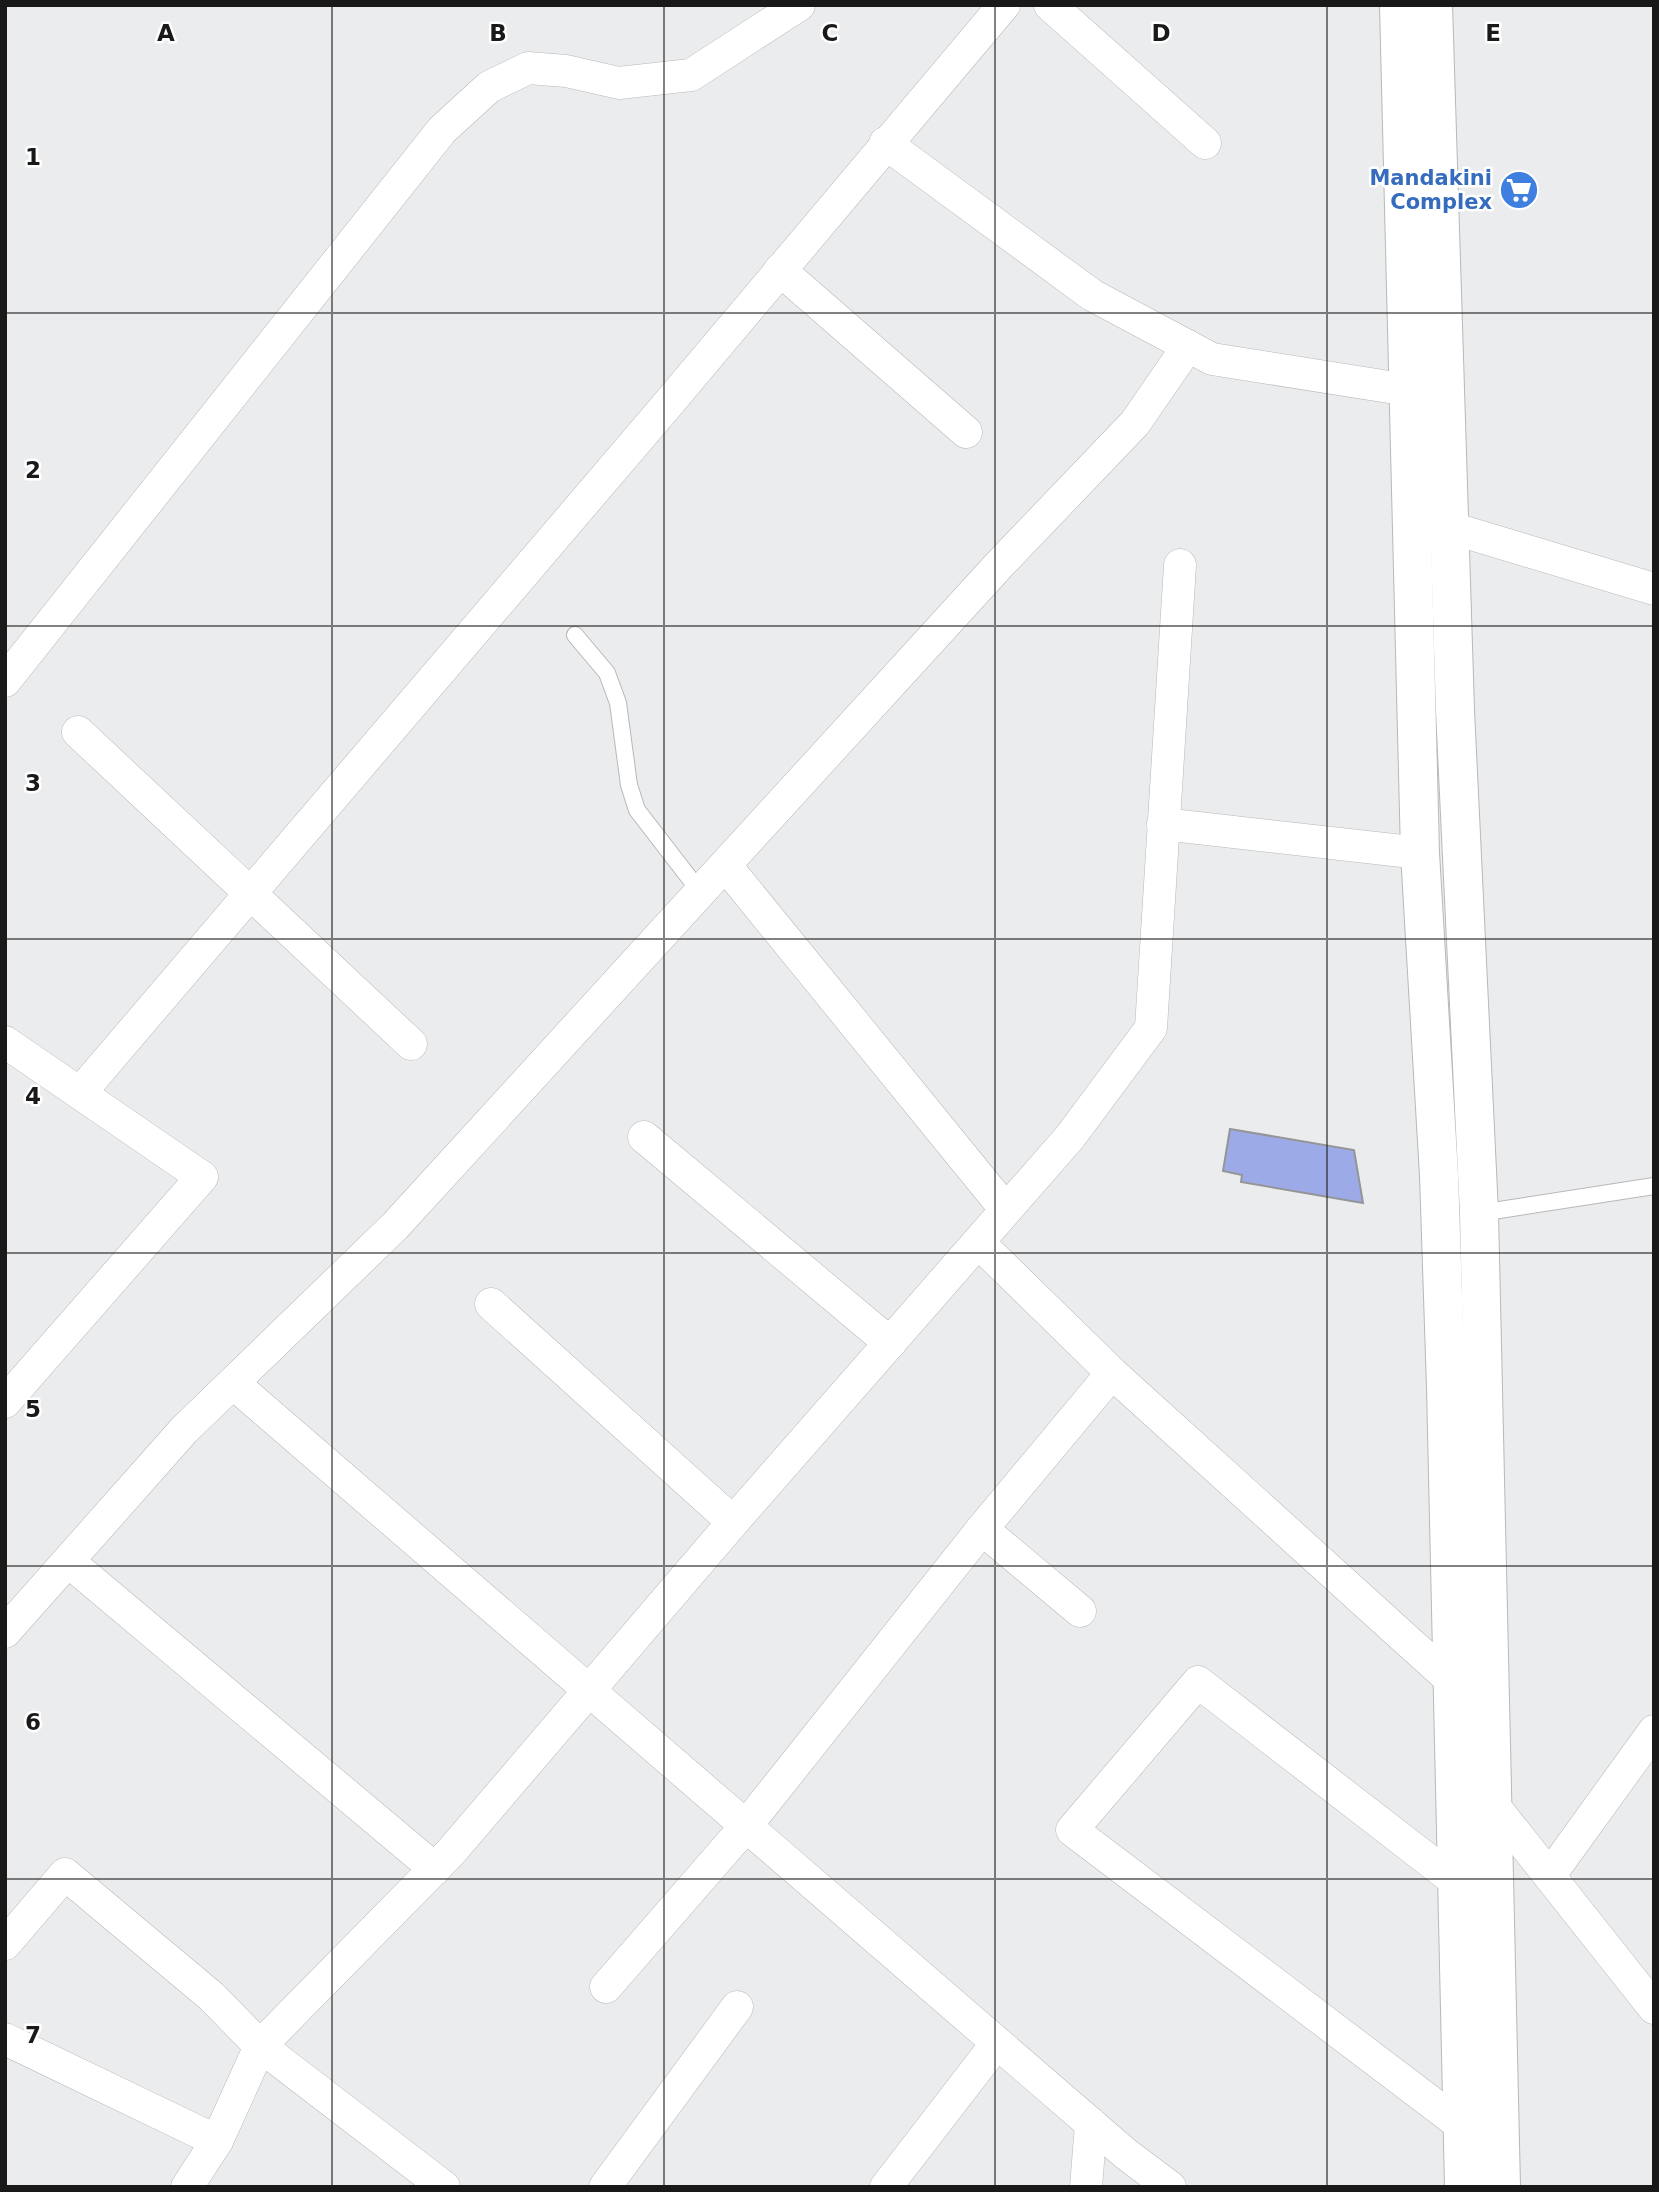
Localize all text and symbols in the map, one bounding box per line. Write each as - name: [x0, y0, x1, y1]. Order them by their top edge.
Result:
- text: A: [157, 20, 175, 46]
- text: B: [489, 20, 507, 46]
- text: C: [822, 20, 838, 46]
- text: D: [1151, 20, 1171, 46]
- text: E: [1485, 20, 1501, 46]
- text: 1: [25, 144, 41, 170]
- place label: Mandakini Complex: [1369, 166, 1492, 214]
- supermarket icon: Mandakini Complex: [1498, 169, 1540, 211]
- text: 2: [25, 457, 41, 483]
- text: 3: [25, 770, 41, 796]
- text: 4: [25, 1083, 41, 1109]
- text: 5: [25, 1396, 41, 1422]
- text: 6: [25, 1709, 41, 1735]
- text: 7: [25, 2022, 41, 2048]

